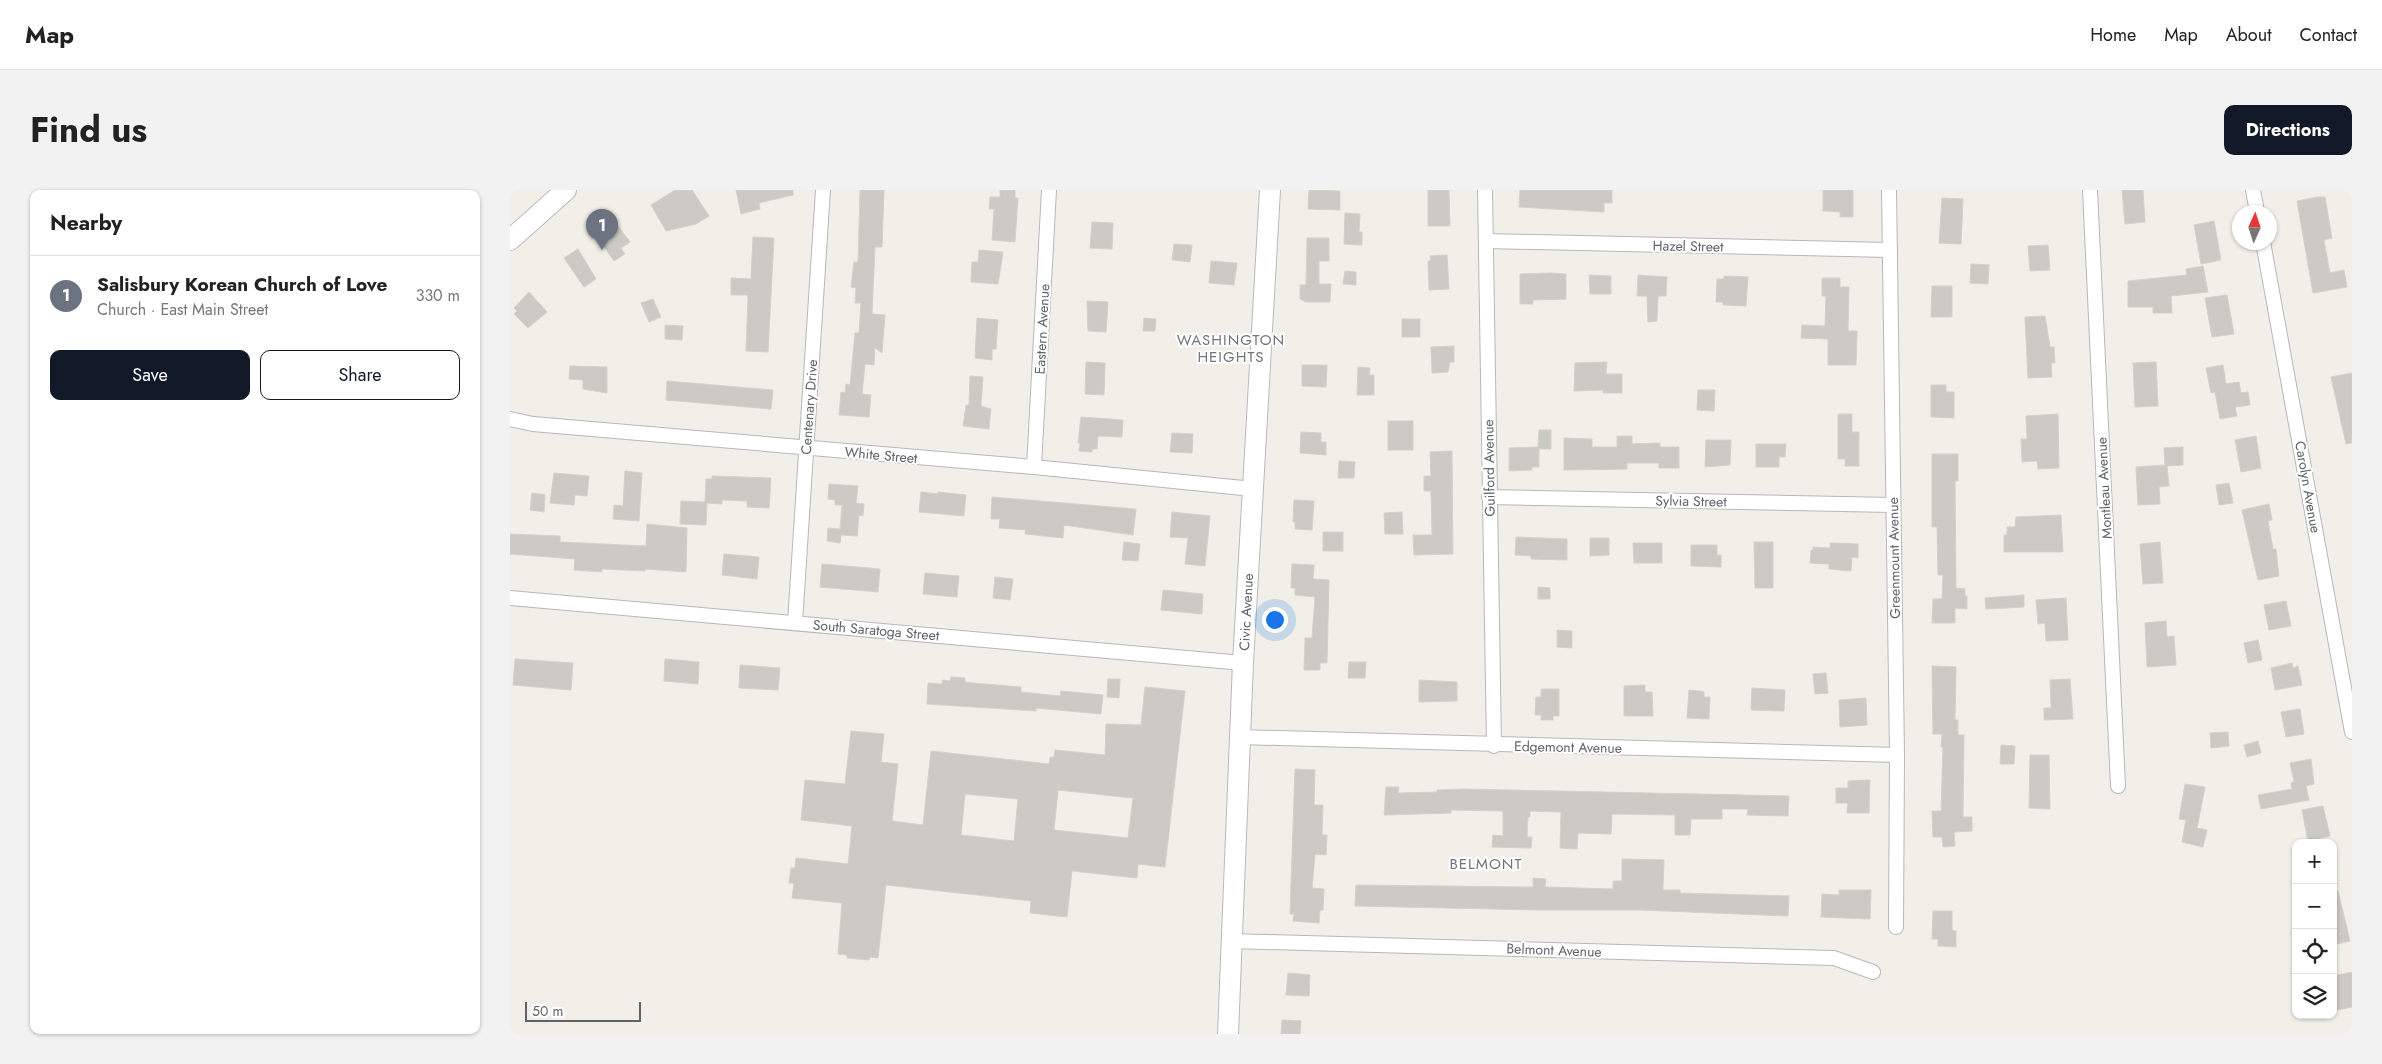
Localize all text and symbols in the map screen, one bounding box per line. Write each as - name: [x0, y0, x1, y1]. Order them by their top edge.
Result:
- text: Map: [25, 17, 74, 52]
- text: Home: [2090, 22, 2136, 48]
- text: Map: [2164, 22, 2198, 48]
- text: About: [2226, 22, 2271, 48]
- text: Contact: [2299, 22, 2357, 48]
- text: Find us: [30, 105, 147, 155]
- button: Directions: [2224, 105, 2352, 155]
- north arrow: [2232, 205, 2277, 250]
- text: Nearby: [50, 208, 122, 238]
- pin: 1: [586, 209, 618, 250]
- street label: Hazel Street: [1652, 235, 1724, 257]
- text: Salisbury Korean Church of Love: [97, 271, 387, 298]
- street label: Eastern Avenue: [1030, 283, 1054, 375]
- text: 1: [62, 284, 70, 307]
- text: 330 m: [416, 284, 460, 307]
- text: Church · East Main Street: [97, 298, 268, 321]
- district label: WASHINGTON HEIGHTS: [1177, 329, 1285, 368]
- button: Save: [50, 350, 250, 400]
- button: Share: [260, 350, 460, 400]
- street label: Centenary Drive: [796, 359, 822, 455]
- street label: Guilford Avenue: [1478, 419, 1500, 517]
- street label: Montleau Avenue: [2091, 437, 2117, 539]
- street label: Carolyn Avenue: [2290, 439, 2326, 535]
- street label: White Street: [844, 442, 919, 468]
- street label: Sylvia Street: [1655, 490, 1727, 512]
- street label: Greenmount Avenue: [1883, 497, 1905, 619]
- street label: Civic Avenue: [1234, 573, 1258, 651]
- your location: [1262, 607, 1288, 633]
- street label: South Saratoga Street: [812, 615, 941, 646]
- street label: Edgemont Avenue: [1514, 736, 1622, 758]
- map controls: [2292, 839, 2337, 1019]
- button: +: [2292, 839, 2337, 884]
- district label: BELMONT: [1450, 853, 1522, 875]
- button: −: [2292, 884, 2337, 929]
- button: locate: [2292, 929, 2337, 974]
- street label: Belmont Avenue: [1506, 938, 1602, 962]
- button: layers: [2292, 974, 2337, 1019]
- scale bar: [525, 999, 641, 1022]
- text: 50 m: [532, 1001, 563, 1021]

